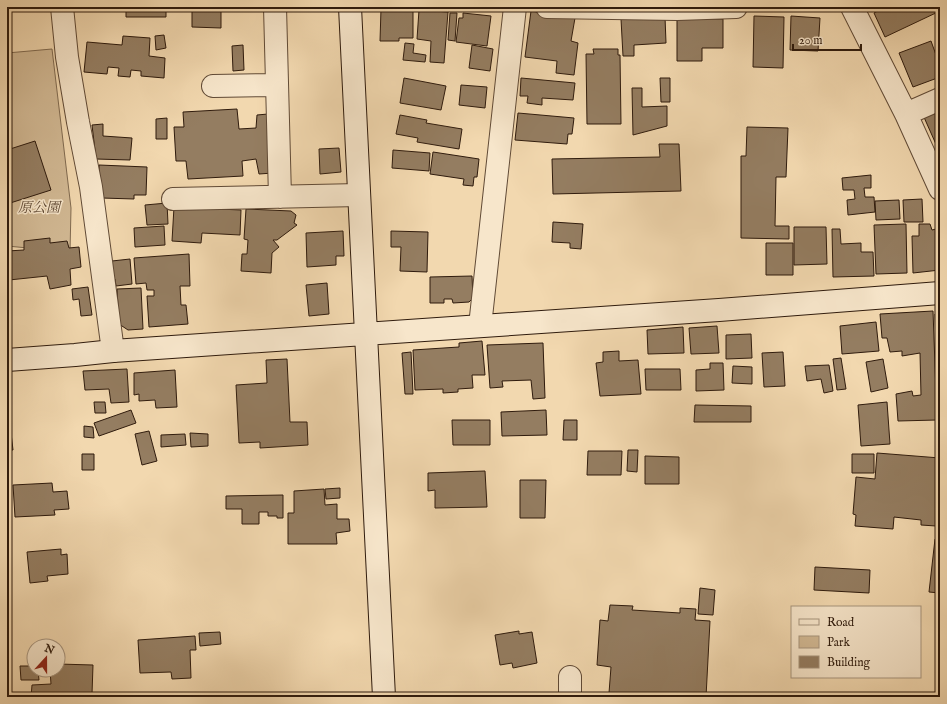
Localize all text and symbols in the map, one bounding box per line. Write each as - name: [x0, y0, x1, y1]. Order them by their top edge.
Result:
- scale bar: [793, 26, 861, 52]
- text: 20 m: [799, 33, 822, 48]
- park label: 原公園: [18, 199, 62, 217]
- legend: [791, 606, 921, 678]
- text: Road: [827, 615, 855, 630]
- text: Park: [827, 635, 850, 650]
- north arrow: [26, 638, 66, 678]
- text: N: [41, 641, 57, 658]
- text: Building: [827, 655, 871, 670]

